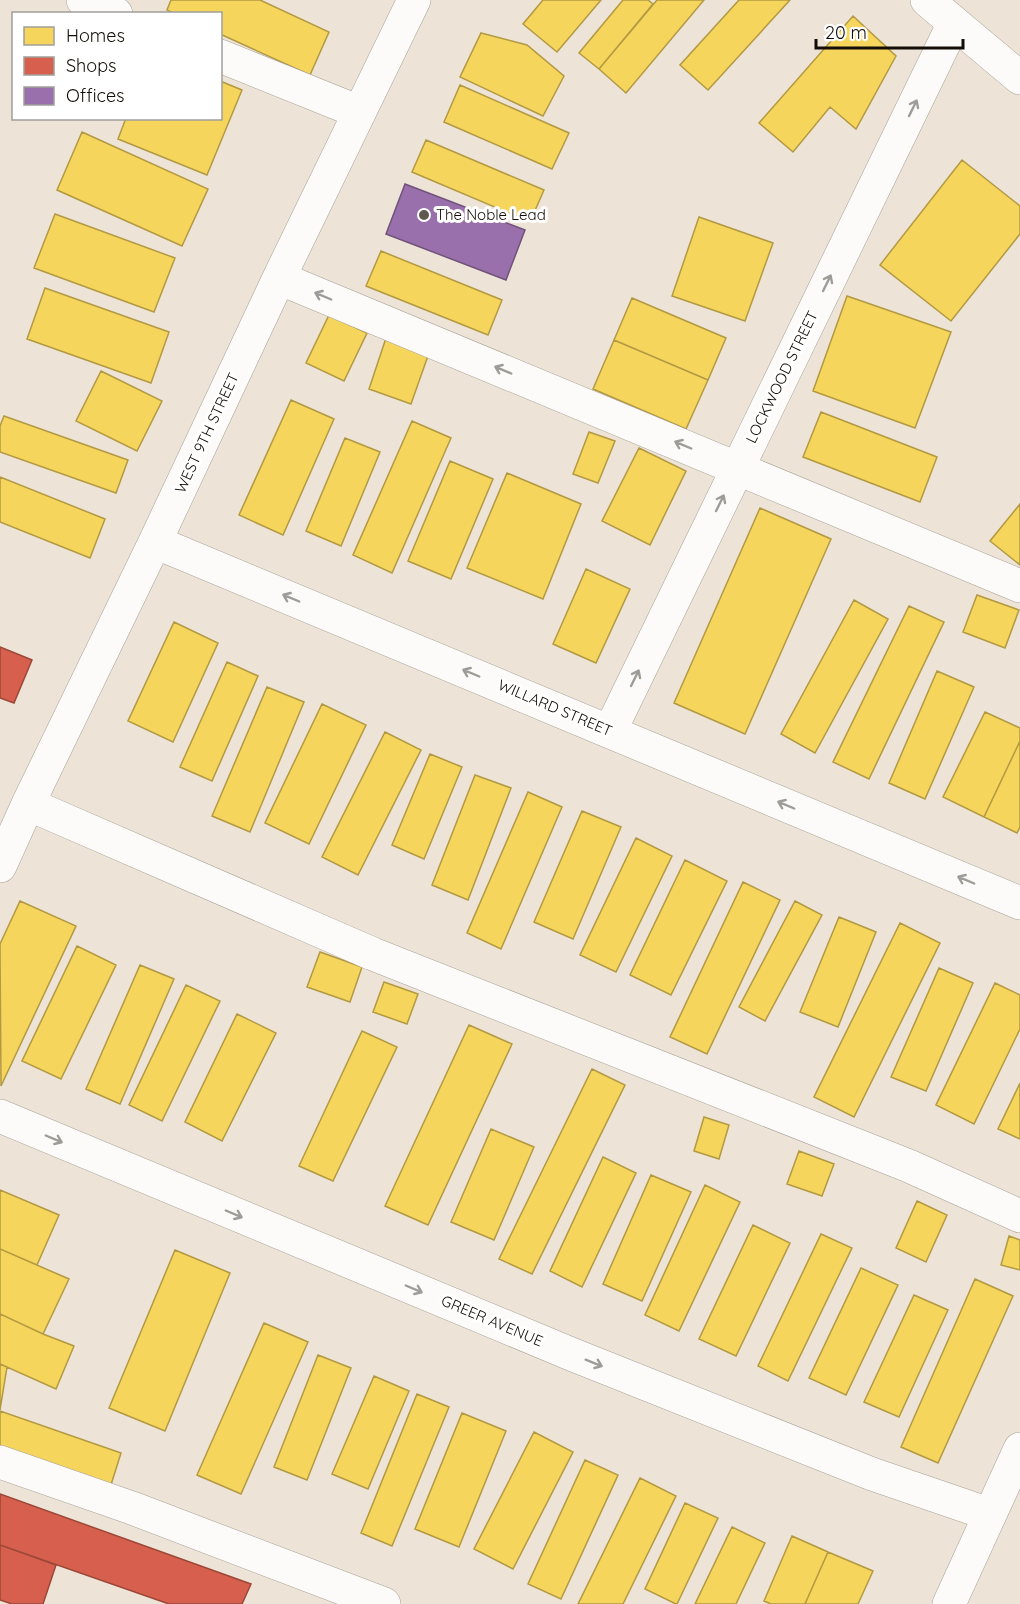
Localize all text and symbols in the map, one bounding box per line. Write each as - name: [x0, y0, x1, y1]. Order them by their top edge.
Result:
- legend: [12, 12, 222, 120]
- scale bar: [816, 12, 963, 50]
- text: 20 m: [825, 21, 867, 44]
- text: Homes: [66, 24, 125, 47]
- text: Shops: [66, 54, 117, 77]
- text: Offices: [66, 84, 125, 107]
- one-way arrow: [908, 99, 919, 117]
- place label: The Noble Lead: [436, 205, 546, 224]
- marker: The Noble Lead: [417, 208, 431, 222]
- one-way arrow: [822, 274, 834, 292]
- one-way arrow: [314, 290, 333, 301]
- street label: LOCKWOOD STREET: [741, 307, 822, 446]
- one-way arrow: [494, 364, 513, 375]
- street label: WEST 9TH STREET: [170, 370, 243, 496]
- one-way arrow: [674, 439, 693, 450]
- one-way arrow: [715, 494, 727, 512]
- one-way arrow: [282, 592, 300, 603]
- one-way arrow: [462, 667, 480, 678]
- one-way arrow: [630, 670, 642, 688]
- street label: WILLARD STREET: [495, 675, 615, 740]
- one-way arrow: [778, 799, 796, 810]
- one-way arrow: [957, 874, 976, 885]
- one-way arrow: [44, 1134, 63, 1145]
- one-way arrow: [224, 1209, 243, 1220]
- one-way arrow: [404, 1284, 423, 1295]
- street label: GREER AVENUE: [438, 1291, 546, 1351]
- one-way arrow: [585, 1358, 603, 1369]

